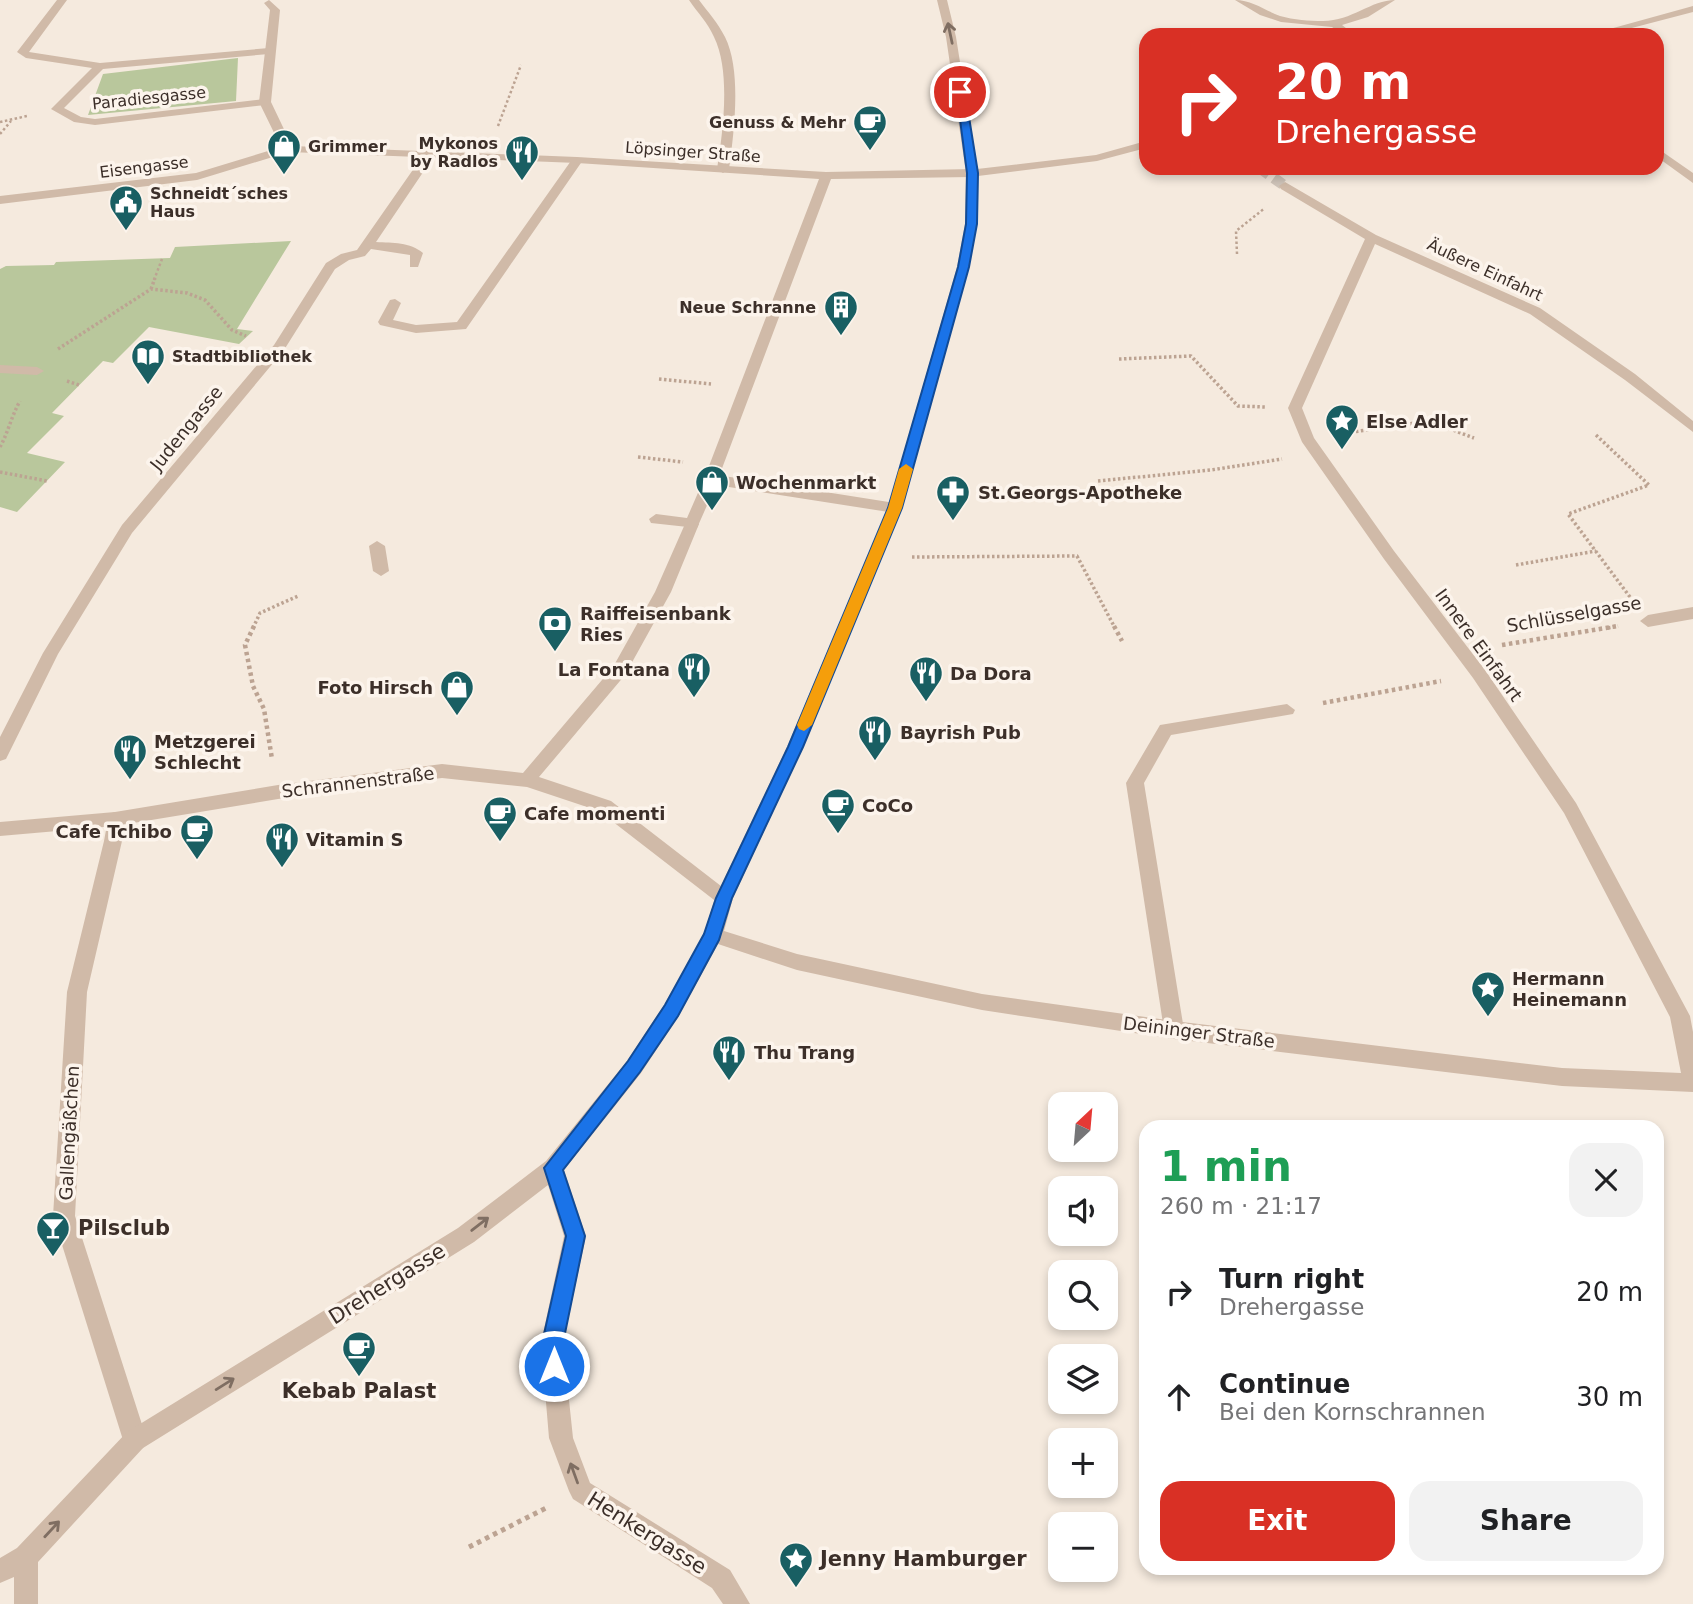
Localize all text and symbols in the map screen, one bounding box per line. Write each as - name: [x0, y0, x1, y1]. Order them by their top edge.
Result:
- one-way arrow: [943, 22, 957, 45]
- text: 20 m: [1275, 54, 1411, 111]
- icon: right: [1160, 56, 1251, 147]
- pin: [930, 62, 990, 122]
- icon: arrive: [941, 73, 979, 111]
- street label: Paradiesgasse: [91, 83, 207, 113]
- cafe icon: Genuss & Mehr: [851, 103, 889, 152]
- place label: Genuss & Mehr: [709, 113, 846, 132]
- text: Drehergasse: [1275, 113, 1477, 151]
- shop icon: Grimmer: [265, 127, 303, 176]
- restaurant icon: Mykonos by Radlos: [503, 133, 541, 182]
- place label: Mykonos by Radlos: [410, 134, 498, 171]
- place label: Grimmer: [308, 137, 387, 156]
- street label: Löpsinger Straße: [625, 138, 761, 166]
- street label: Eisengasse: [98, 152, 190, 182]
- public building icon: Schneidt´sches Haus: [107, 183, 145, 232]
- place label: Schneidt´sches Haus: [150, 184, 288, 221]
- street label: Äußere Einfahrt: [1424, 235, 1546, 305]
- building icon: Neue Schranne: [822, 288, 860, 337]
- place label: Neue Schranne: [679, 298, 816, 317]
- library icon: Stadtbibliothek: [129, 337, 167, 386]
- place label: Stadtbibliothek: [172, 347, 312, 366]
- street label: Judengasse: [145, 381, 227, 475]
- place icon: Else Adler: [1323, 402, 1361, 451]
- place label: Else Adler: [1366, 411, 1468, 432]
- shop icon: Wochenmarkt: [693, 463, 731, 512]
- place label: Wochenmarkt: [736, 472, 877, 493]
- pharmacy icon: St.Georgs-Apotheke: [934, 473, 972, 522]
- place label: St.Georgs-Apotheke: [978, 482, 1182, 503]
- street label: Innere Einfahrt: [1431, 585, 1527, 705]
- street label: Schlüsselgasse: [1505, 592, 1643, 636]
- place label: Raiffeisenbank Ries: [580, 603, 732, 645]
- bank icon: Raiffeisenbank Ries: [536, 604, 574, 653]
- restaurant icon: La Fontana: [675, 650, 713, 699]
- restaurant icon: Da Dora: [907, 654, 945, 703]
- place label: La Fontana: [558, 659, 670, 680]
- place label: Da Dora: [950, 663, 1032, 684]
- shop icon: Foto Hirsch: [438, 668, 476, 717]
- place label: Foto Hirsch: [318, 677, 433, 698]
- restaurant icon: Bayrish Pub: [856, 713, 894, 762]
- place label: Bayrish Pub: [900, 722, 1021, 743]
- place label: Metzgerei Schlecht: [154, 731, 256, 773]
- restaurant icon: Metzgerei Schlecht: [111, 732, 149, 781]
- street label: Schrannenstraße: [280, 762, 436, 802]
- cafe icon: CoCo: [819, 786, 857, 835]
- cafe icon: Cafe momenti: [481, 794, 519, 843]
- place label: CoCo: [862, 795, 913, 816]
- place label: Cafe momenti: [524, 803, 665, 824]
- cafe icon: Cafe Tchibo: [178, 812, 216, 861]
- restaurant icon: Vitamin S: [263, 820, 301, 869]
- place label: Cafe Tchibo: [56, 821, 172, 842]
- place label: Vitamin S: [306, 829, 404, 850]
- place label: Hermann Heinemann: [1512, 968, 1627, 1010]
- place icon: Hermann Heinemann: [1469, 969, 1507, 1018]
- street label: Deininger Straße: [1122, 1012, 1276, 1052]
- restaurant icon: Thu Trang: [710, 1033, 748, 1082]
- place label: Thu Trang: [754, 1042, 855, 1063]
- street label: Gallengäßchen: [55, 1065, 83, 1201]
- north arrow: [1048, 1092, 1118, 1162]
- map controls: [1048, 1092, 1118, 1582]
- text: 1 min: [1160, 1142, 1292, 1191]
- button: close: [1569, 1143, 1643, 1217]
- button: sound: [1048, 1176, 1118, 1246]
- text: 260 m · 21:17: [1160, 1193, 1322, 1219]
- bar icon: Pilsclub: [34, 1209, 72, 1258]
- place label: Pilsclub: [78, 1216, 170, 1240]
- one-way arrow: [470, 1217, 489, 1232]
- street label: Drehergasse: [324, 1239, 450, 1329]
- button: search: [1048, 1260, 1118, 1330]
- text: Turn right: [1219, 1264, 1364, 1294]
- icon: right: [1160, 1273, 1198, 1311]
- text: 20 m: [1576, 1277, 1643, 1307]
- text: Drehergasse: [1219, 1294, 1364, 1320]
- cafe icon: Kebab Palast: [340, 1329, 378, 1378]
- position arrow: [517, 1329, 591, 1403]
- button: layers: [1048, 1344, 1118, 1414]
- text: Continue: [1219, 1369, 1350, 1399]
- one-way arrow: [214, 1376, 234, 1390]
- icon: ahead: [1160, 1378, 1198, 1416]
- place label: Kebab Palast: [282, 1379, 436, 1403]
- text: 30 m: [1576, 1382, 1643, 1412]
- text: Bei den Kornschrannen: [1219, 1399, 1486, 1425]
- button: +: [1048, 1428, 1118, 1498]
- one-way arrow: [567, 1463, 579, 1484]
- button: Exit: [1160, 1481, 1395, 1561]
- button: Share: [1409, 1481, 1643, 1561]
- street label: Henkergasse: [583, 1487, 711, 1579]
- button: −: [1048, 1512, 1118, 1582]
- one-way arrow: [44, 1521, 61, 1538]
- place icon: Jenny Hamburger: [777, 1540, 815, 1589]
- place label: Jenny Hamburger: [818, 1547, 1027, 1571]

